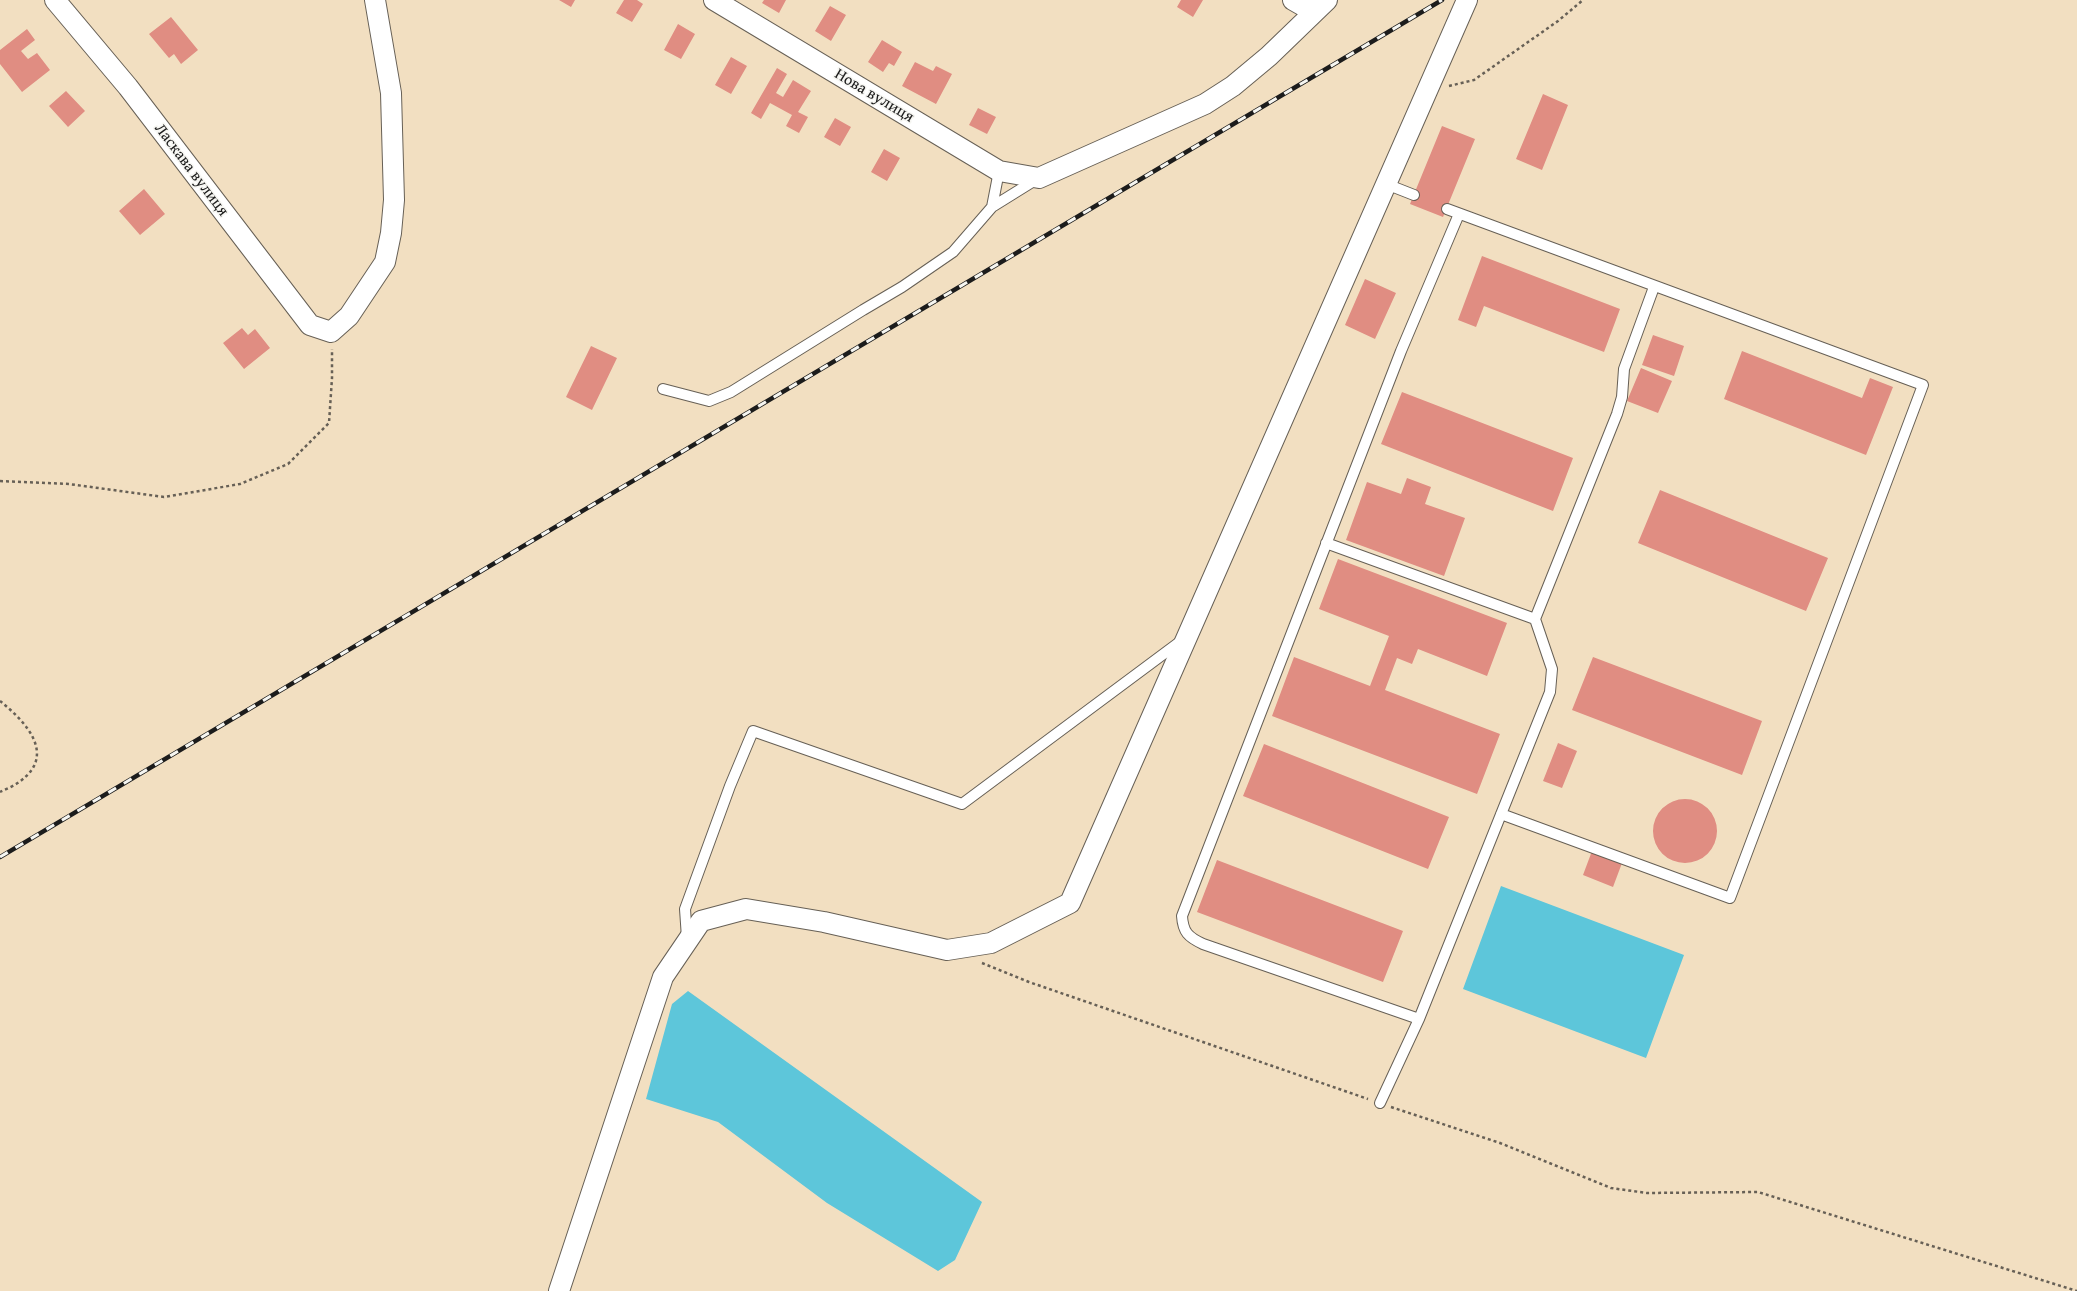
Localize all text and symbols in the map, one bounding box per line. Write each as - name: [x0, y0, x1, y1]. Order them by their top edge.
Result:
- street label: Нова вулиця: [831, 65, 917, 127]
- street label: Ласкава вулиця: [150, 120, 232, 220]

